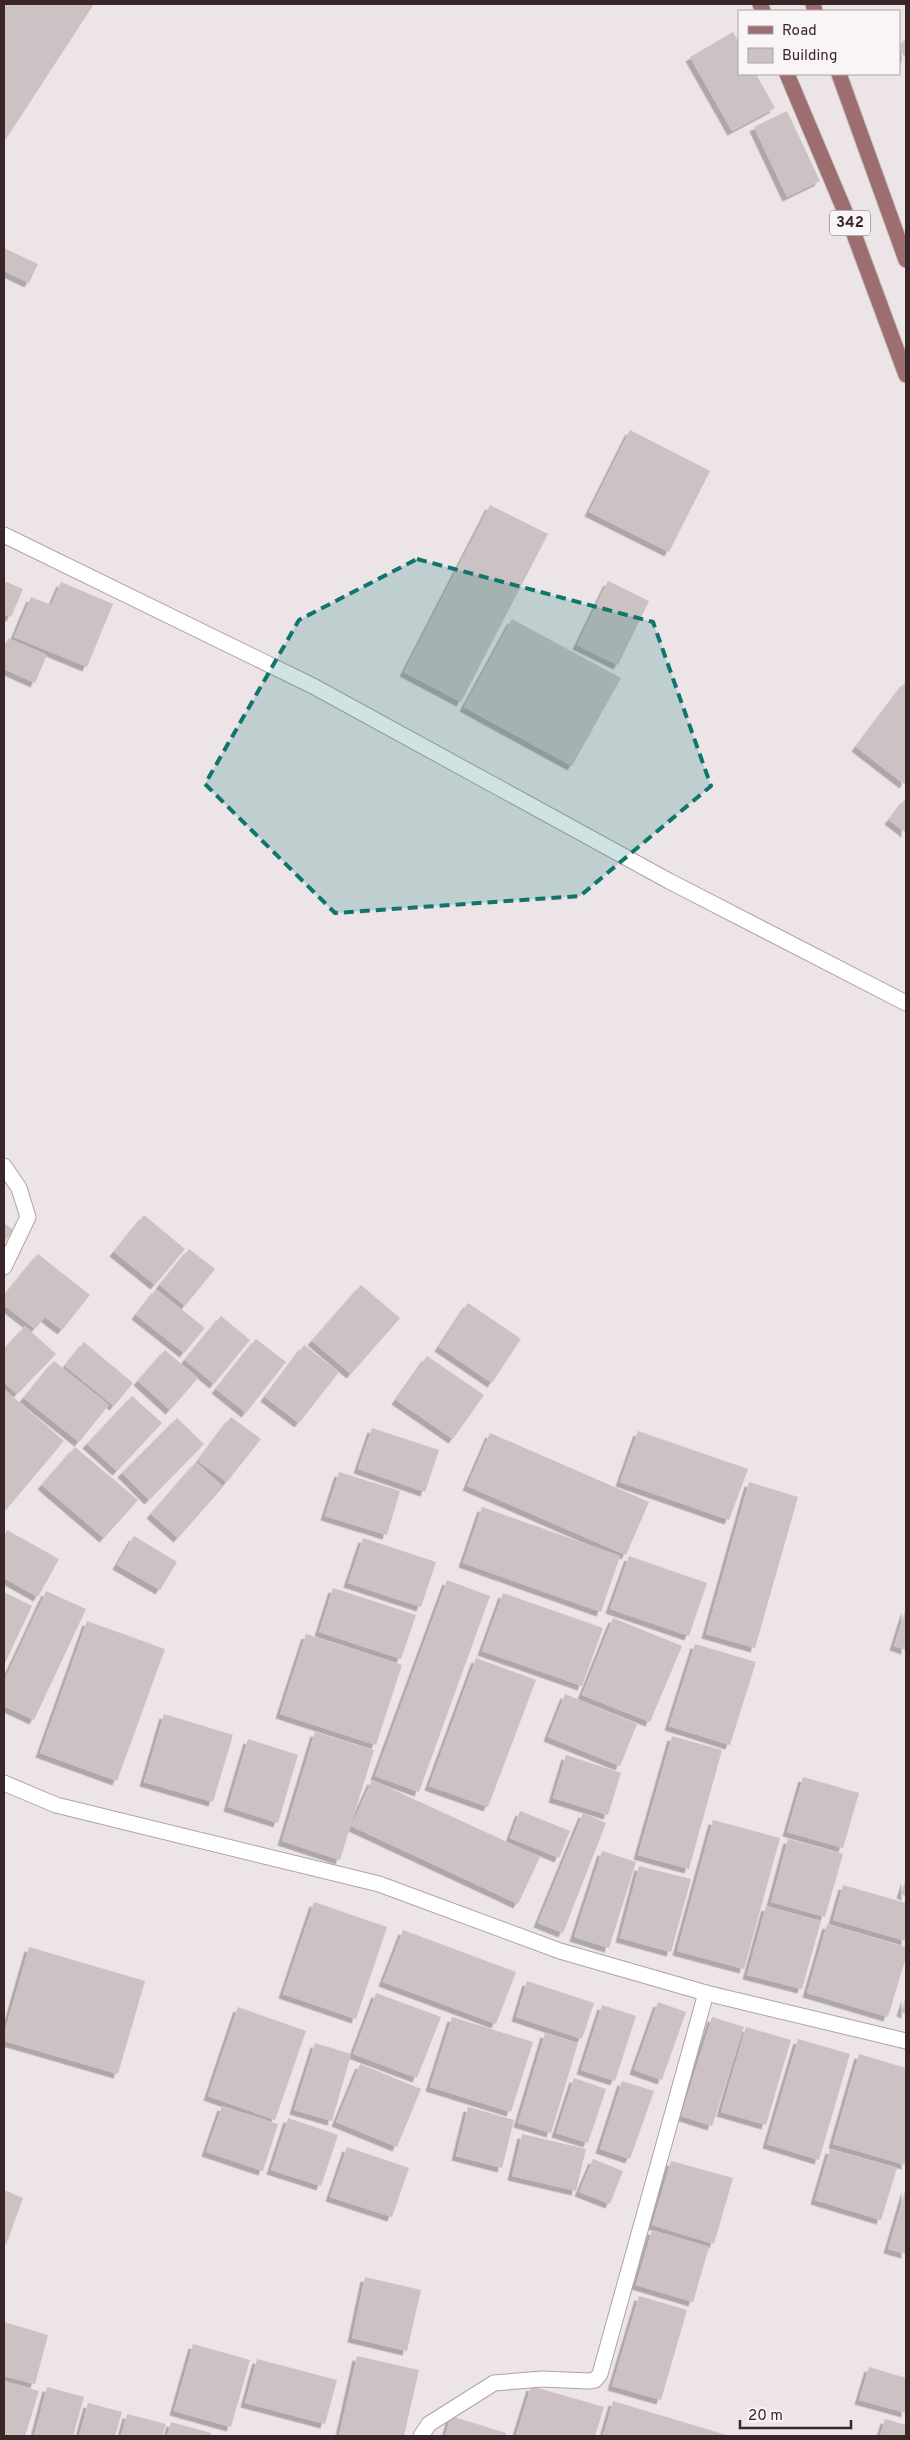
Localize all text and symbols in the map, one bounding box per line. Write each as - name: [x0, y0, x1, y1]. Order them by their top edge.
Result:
- legend: [738, 10, 900, 75]
- text: Road: [782, 22, 817, 41]
- text: Building: [782, 47, 837, 66]
- road number: 342: [830, 210, 870, 236]
- scale bar: [740, 2398, 851, 2430]
- text: 20 m: [748, 2407, 783, 2426]

